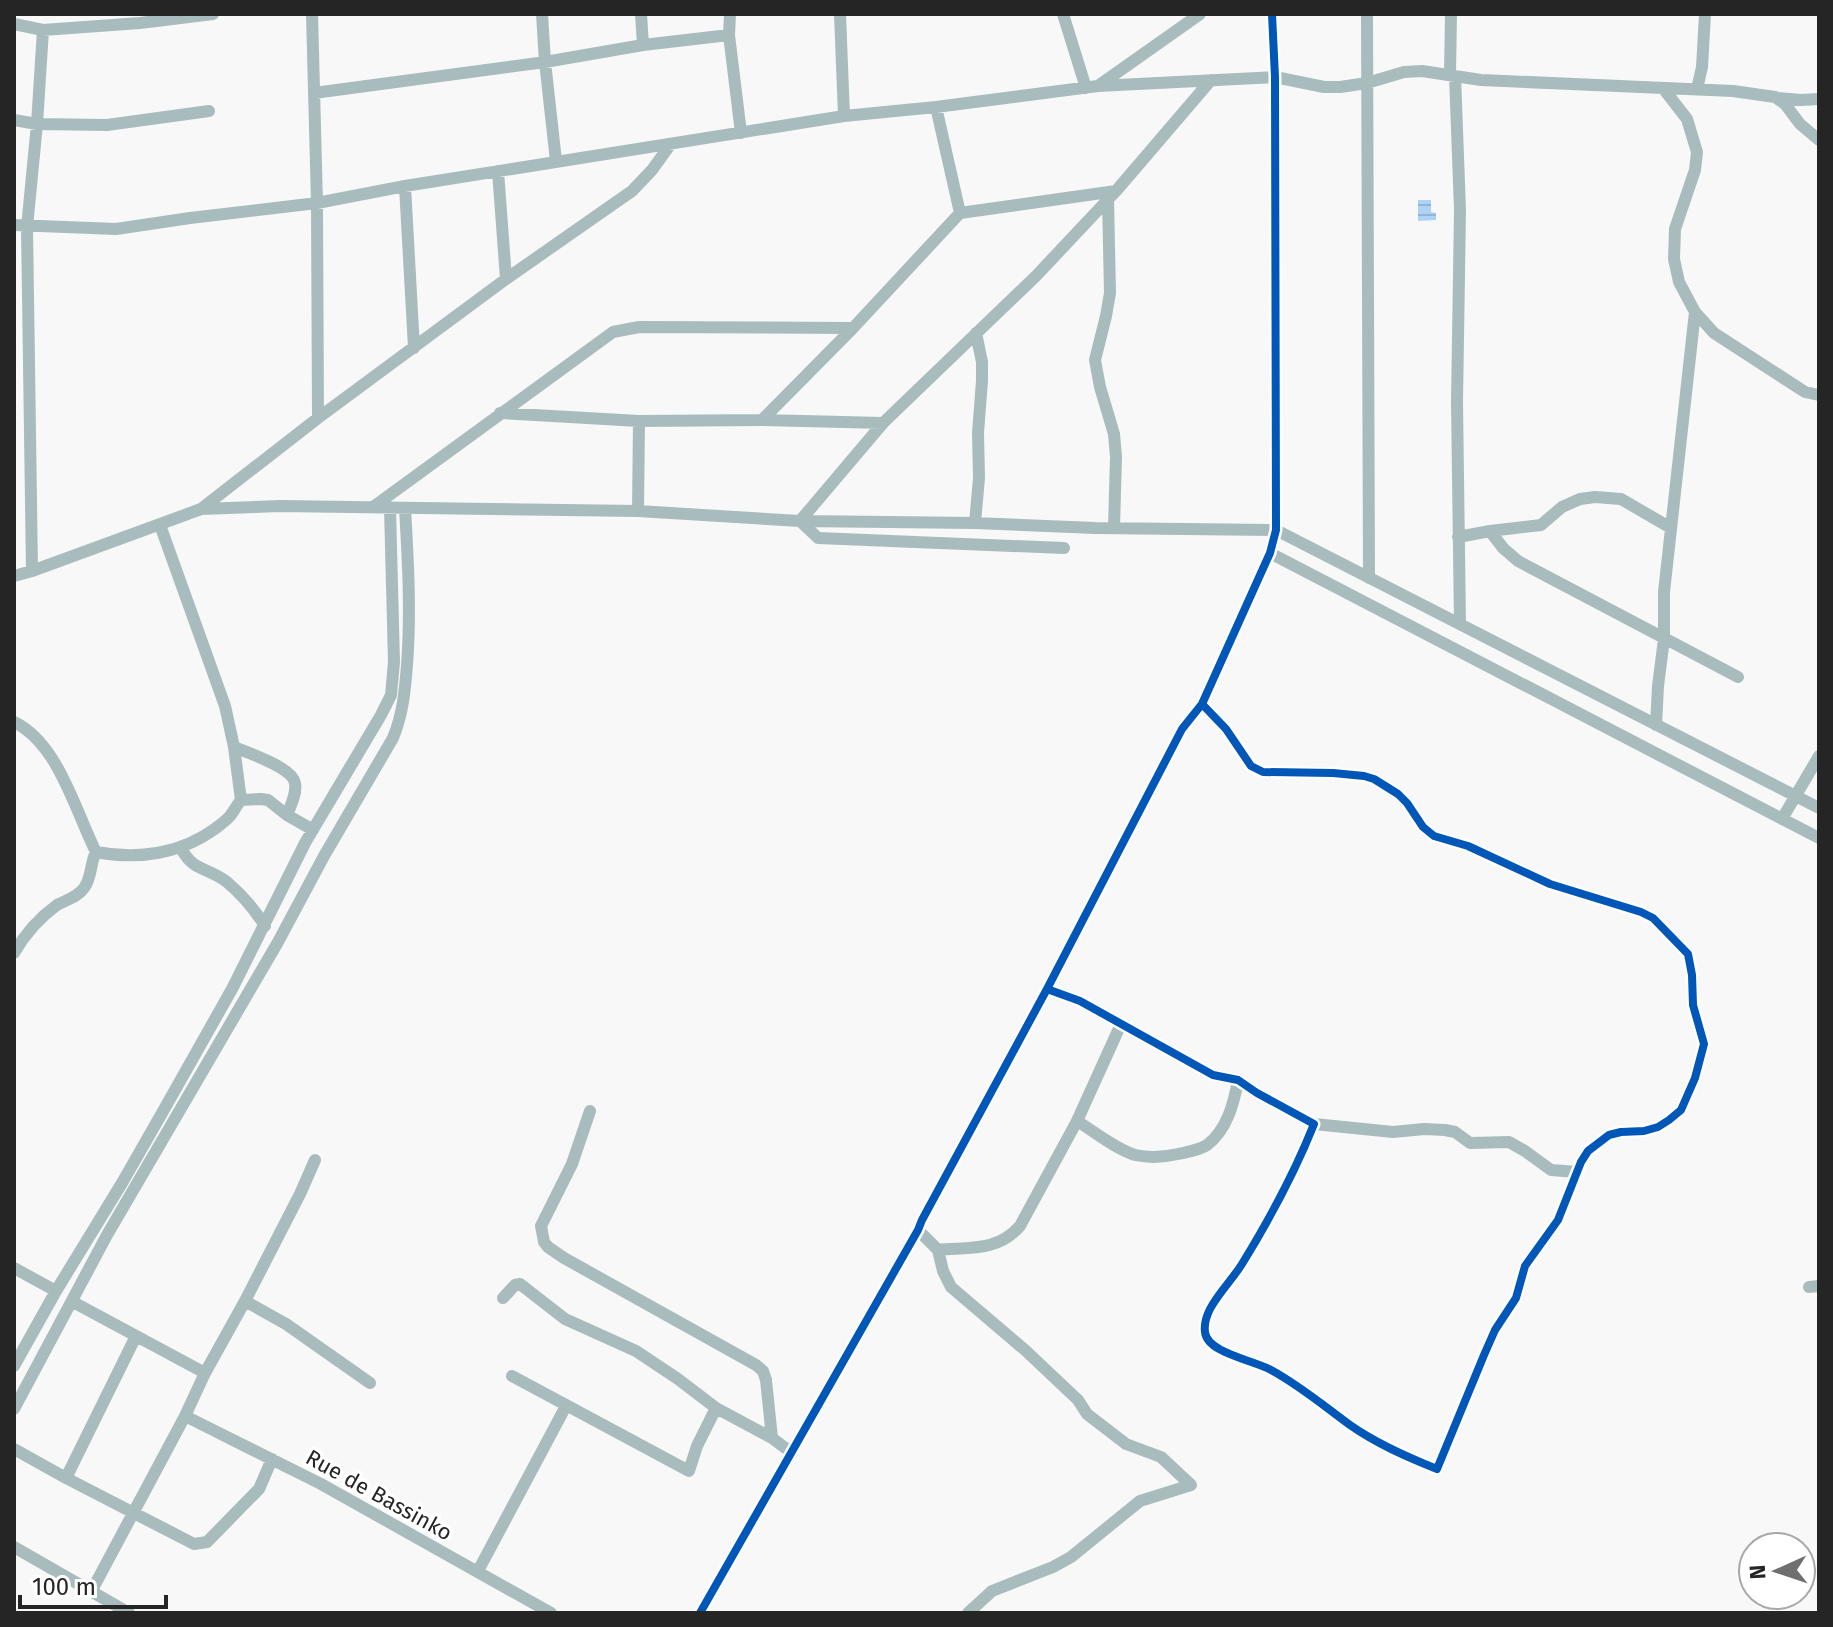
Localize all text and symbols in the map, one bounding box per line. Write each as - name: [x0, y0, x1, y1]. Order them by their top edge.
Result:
- street label: Rue de Bassinko: [301, 1444, 457, 1546]
- north arrow: [1737, 1531, 1817, 1611]
- scale bar: [20, 1559, 166, 1609]
- text: N: [1744, 1564, 1771, 1580]
- text: 100 m: [32, 1573, 96, 1601]

